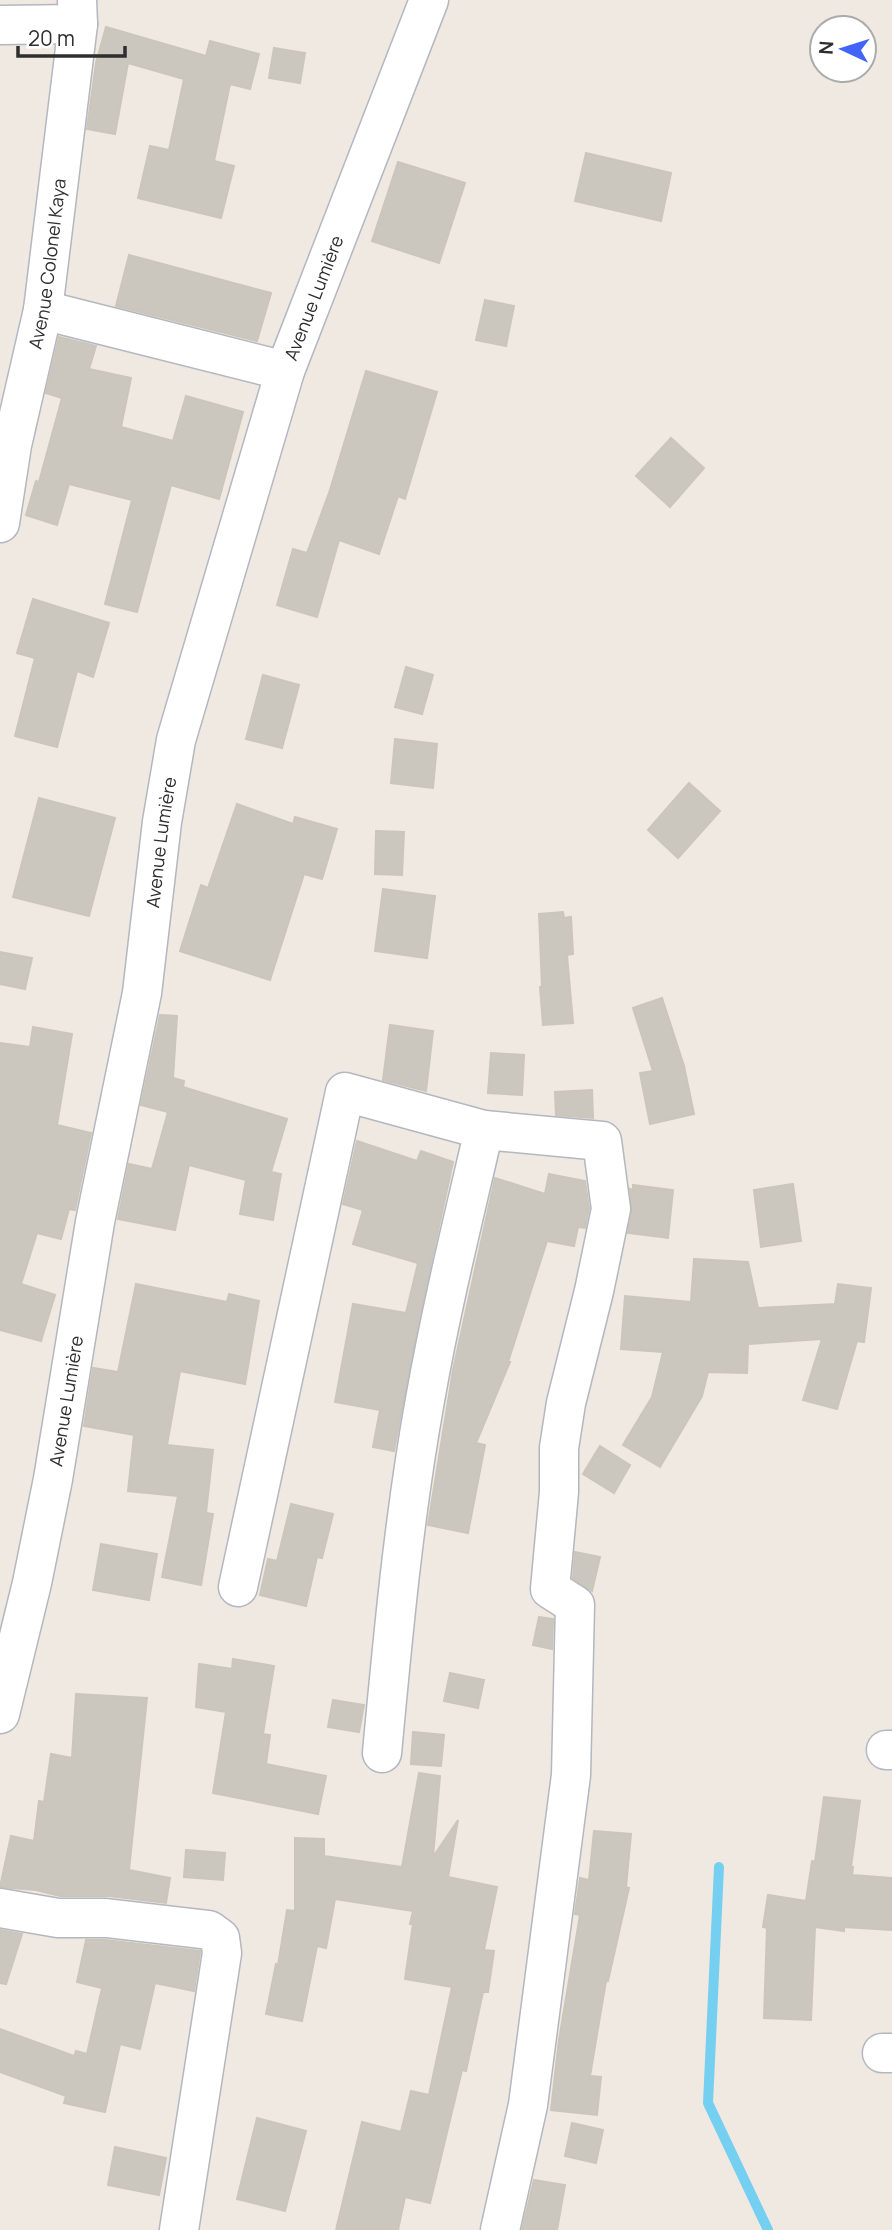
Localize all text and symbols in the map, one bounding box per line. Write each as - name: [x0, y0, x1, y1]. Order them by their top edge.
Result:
- scale bar: [18, 14, 124, 58]
- north arrow: [808, 14, 878, 84]
- text: 20 m: [28, 24, 75, 52]
- text: N: [813, 40, 839, 56]
- street label: Avenue Colonel Kaya: [22, 177, 71, 351]
- street label: Avenue Lumière: [278, 232, 349, 363]
- street label: Avenue Lumière: [140, 775, 182, 909]
- street label: Avenue Lumière: [43, 1334, 88, 1468]

